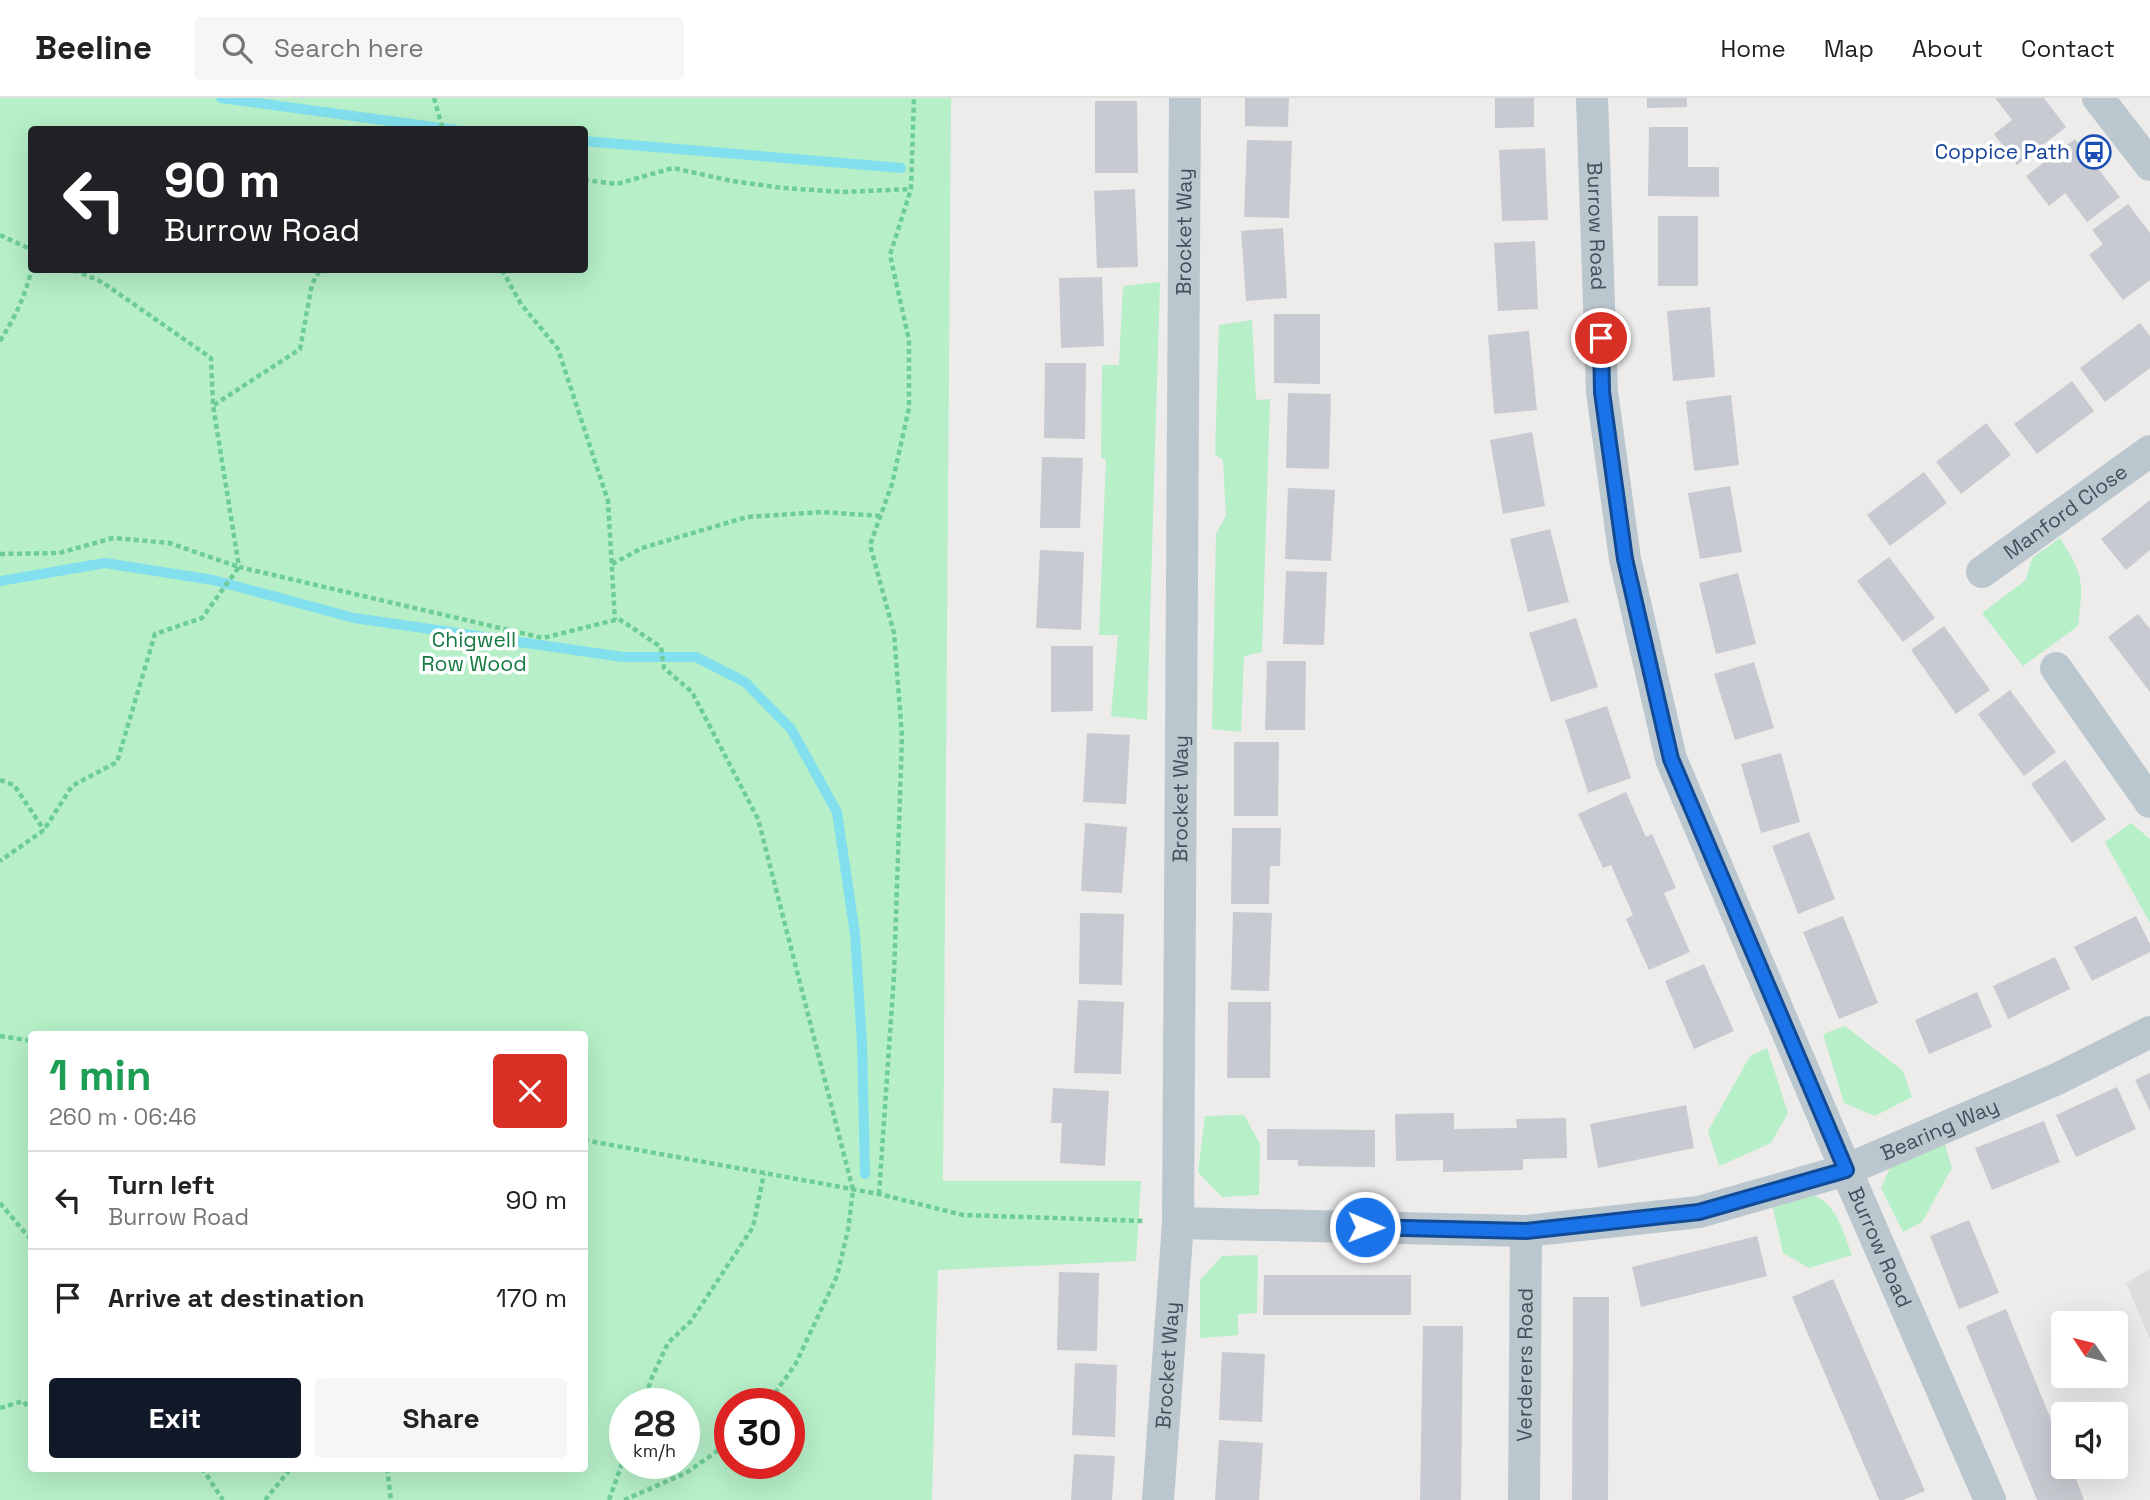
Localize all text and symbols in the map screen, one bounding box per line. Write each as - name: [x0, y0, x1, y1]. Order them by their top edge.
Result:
- search box: [194, 17, 684, 80]
- text: Beeline: [35, 27, 152, 69]
- icon: search: [218, 29, 256, 67]
- text: Search here: [274, 31, 424, 65]
- text: Home: [1720, 33, 1786, 64]
- text: Map: [1824, 33, 1874, 64]
- text: About: [1912, 33, 1983, 64]
- text: Contact: [2021, 33, 2115, 64]
- bus stop icon: Coppice Path: [2075, 133, 2113, 171]
- place label: Coppice Path: [1935, 138, 2070, 165]
- text: 90 m: [164, 149, 280, 211]
- icon: left: [49, 154, 140, 245]
- street label: Burrow Road: [1581, 161, 1613, 291]
- street label: Brocket Way: [1170, 168, 1198, 296]
- text: Burrow Road: [164, 210, 360, 250]
- pin: [1571, 308, 1631, 368]
- icon: arrive: [1582, 319, 1620, 357]
- street label: Manford Close: [1998, 458, 2133, 565]
- park label: Chigwell Row Wood: [421, 626, 527, 677]
- street label: Brocket Way: [1166, 735, 1194, 863]
- text: 1 min: [49, 1049, 152, 1102]
- button: close: [493, 1054, 567, 1128]
- street label: Bearing Way: [1876, 1092, 2003, 1166]
- text: 260 m · 06:46: [49, 1102, 197, 1132]
- text: Turn left: [108, 1168, 215, 1202]
- icon: left: [49, 1181, 87, 1219]
- text: 90 m: [505, 1183, 567, 1217]
- street label: Burrow Road: [1842, 1183, 1918, 1312]
- position arrow: [1328, 1190, 1402, 1264]
- text: Burrow Road: [108, 1202, 249, 1232]
- icon: arrive: [49, 1279, 87, 1317]
- text: Arrive at destination: [108, 1281, 365, 1315]
- text: 170 m: [496, 1281, 567, 1315]
- street label: Verderers Road: [1510, 1288, 1539, 1442]
- street label: Brocket Way: [1149, 1301, 1185, 1430]
- north arrow: [2051, 1311, 2128, 1388]
- map controls: [2051, 1311, 2128, 1479]
- button: Exit: [49, 1378, 301, 1458]
- button: Share: [315, 1378, 567, 1458]
- speed limit sign: 30: [714, 1388, 805, 1479]
- text: 28: [634, 1402, 675, 1446]
- button: sound: [2051, 1402, 2128, 1479]
- text: km/h: [633, 1439, 676, 1462]

